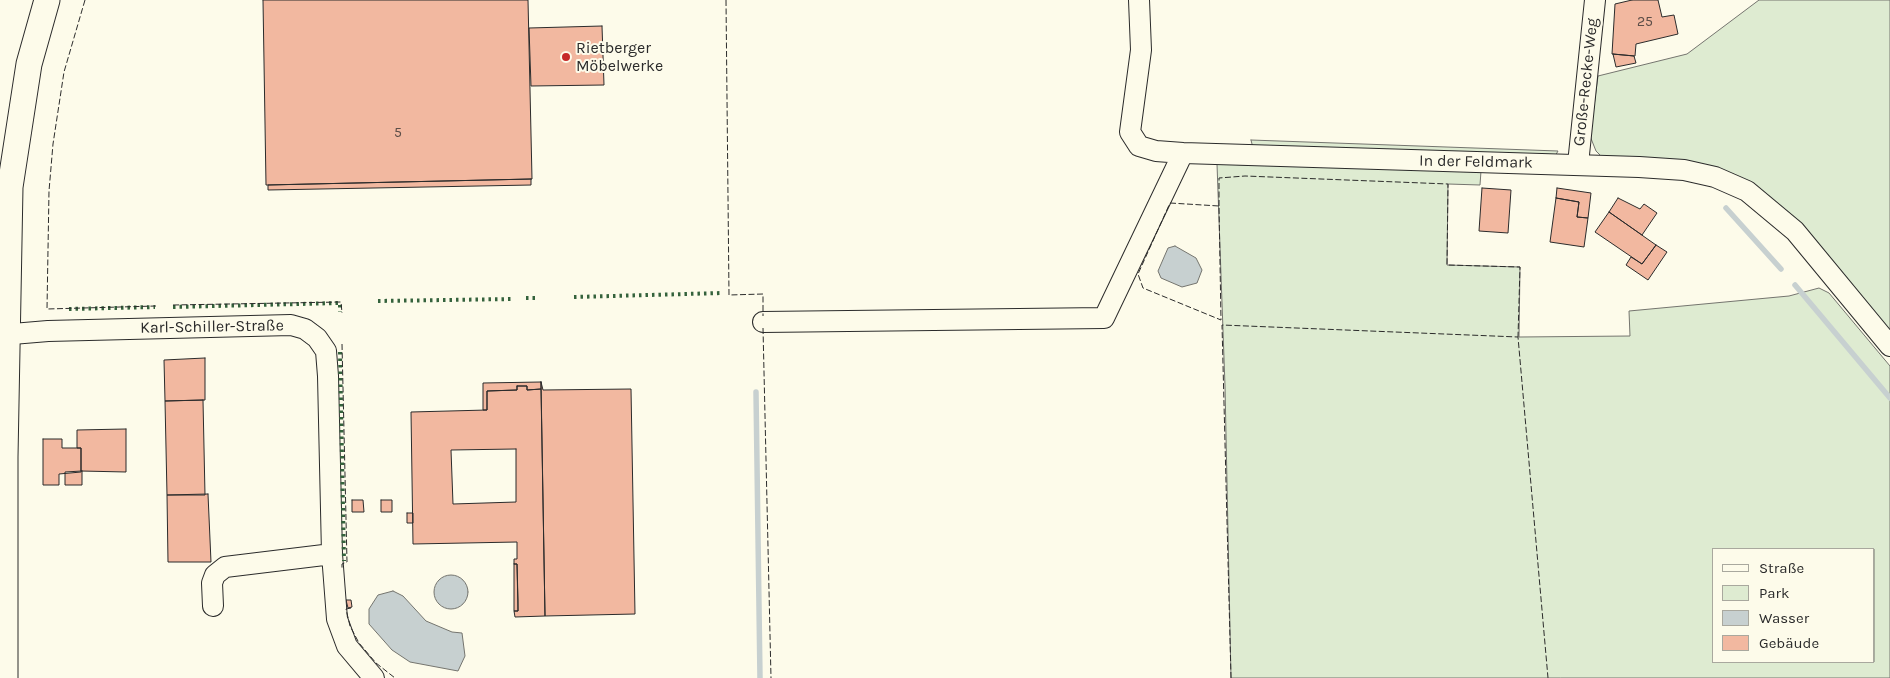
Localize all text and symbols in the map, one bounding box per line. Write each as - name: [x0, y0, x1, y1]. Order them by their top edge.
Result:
- house number: 25: [1637, 14, 1653, 30]
- street label: Große-Recke-Weg: [1570, 17, 1602, 147]
- place label: Rietberger Möbelwerke: [576, 38, 663, 76]
- marker: Rietberger Möbelwerke: [560, 51, 572, 63]
- house number: 5: [394, 125, 402, 141]
- street label: In der Feldmark: [1419, 151, 1533, 173]
- street label: Karl-Schiller-Straße: [140, 316, 284, 338]
- legend: [1712, 548, 1875, 663]
- text: Straße: [1759, 559, 1804, 577]
- text: Park: [1759, 584, 1789, 602]
- text: Wasser: [1759, 609, 1809, 627]
- text: Gebäude: [1759, 634, 1819, 652]

